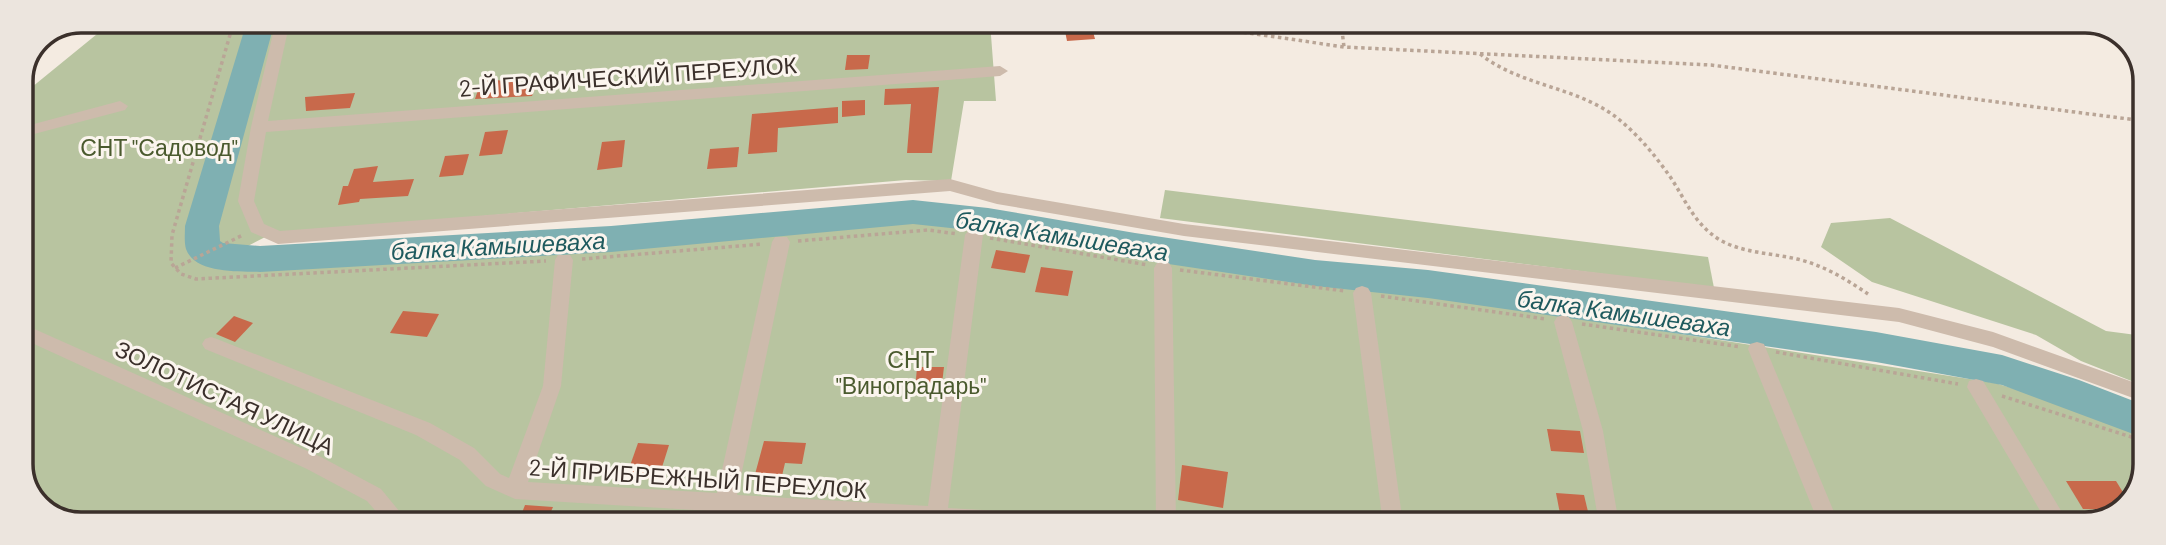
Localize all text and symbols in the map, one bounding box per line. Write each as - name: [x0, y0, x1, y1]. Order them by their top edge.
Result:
- street label: 2-Й ГРАФИЧЕСКИЙ ПЕРЕУЛОК: [458, 50, 798, 102]
- park label: СНТ "Садовод": [80, 133, 238, 161]
- water label: балка Камышеваха: [954, 204, 1170, 266]
- water label: балка Камышеваха: [390, 225, 606, 265]
- water label: балка Камышеваха: [1516, 283, 1732, 341]
- street label: ЗОЛОТИСТАЯ УЛИЦА: [111, 334, 340, 460]
- park label: СНТ "Виноградарь": [836, 345, 986, 399]
- street label: 2-Й ПРИБРЕЖНЫЙ ПЕРЕУЛОК: [528, 452, 869, 504]

